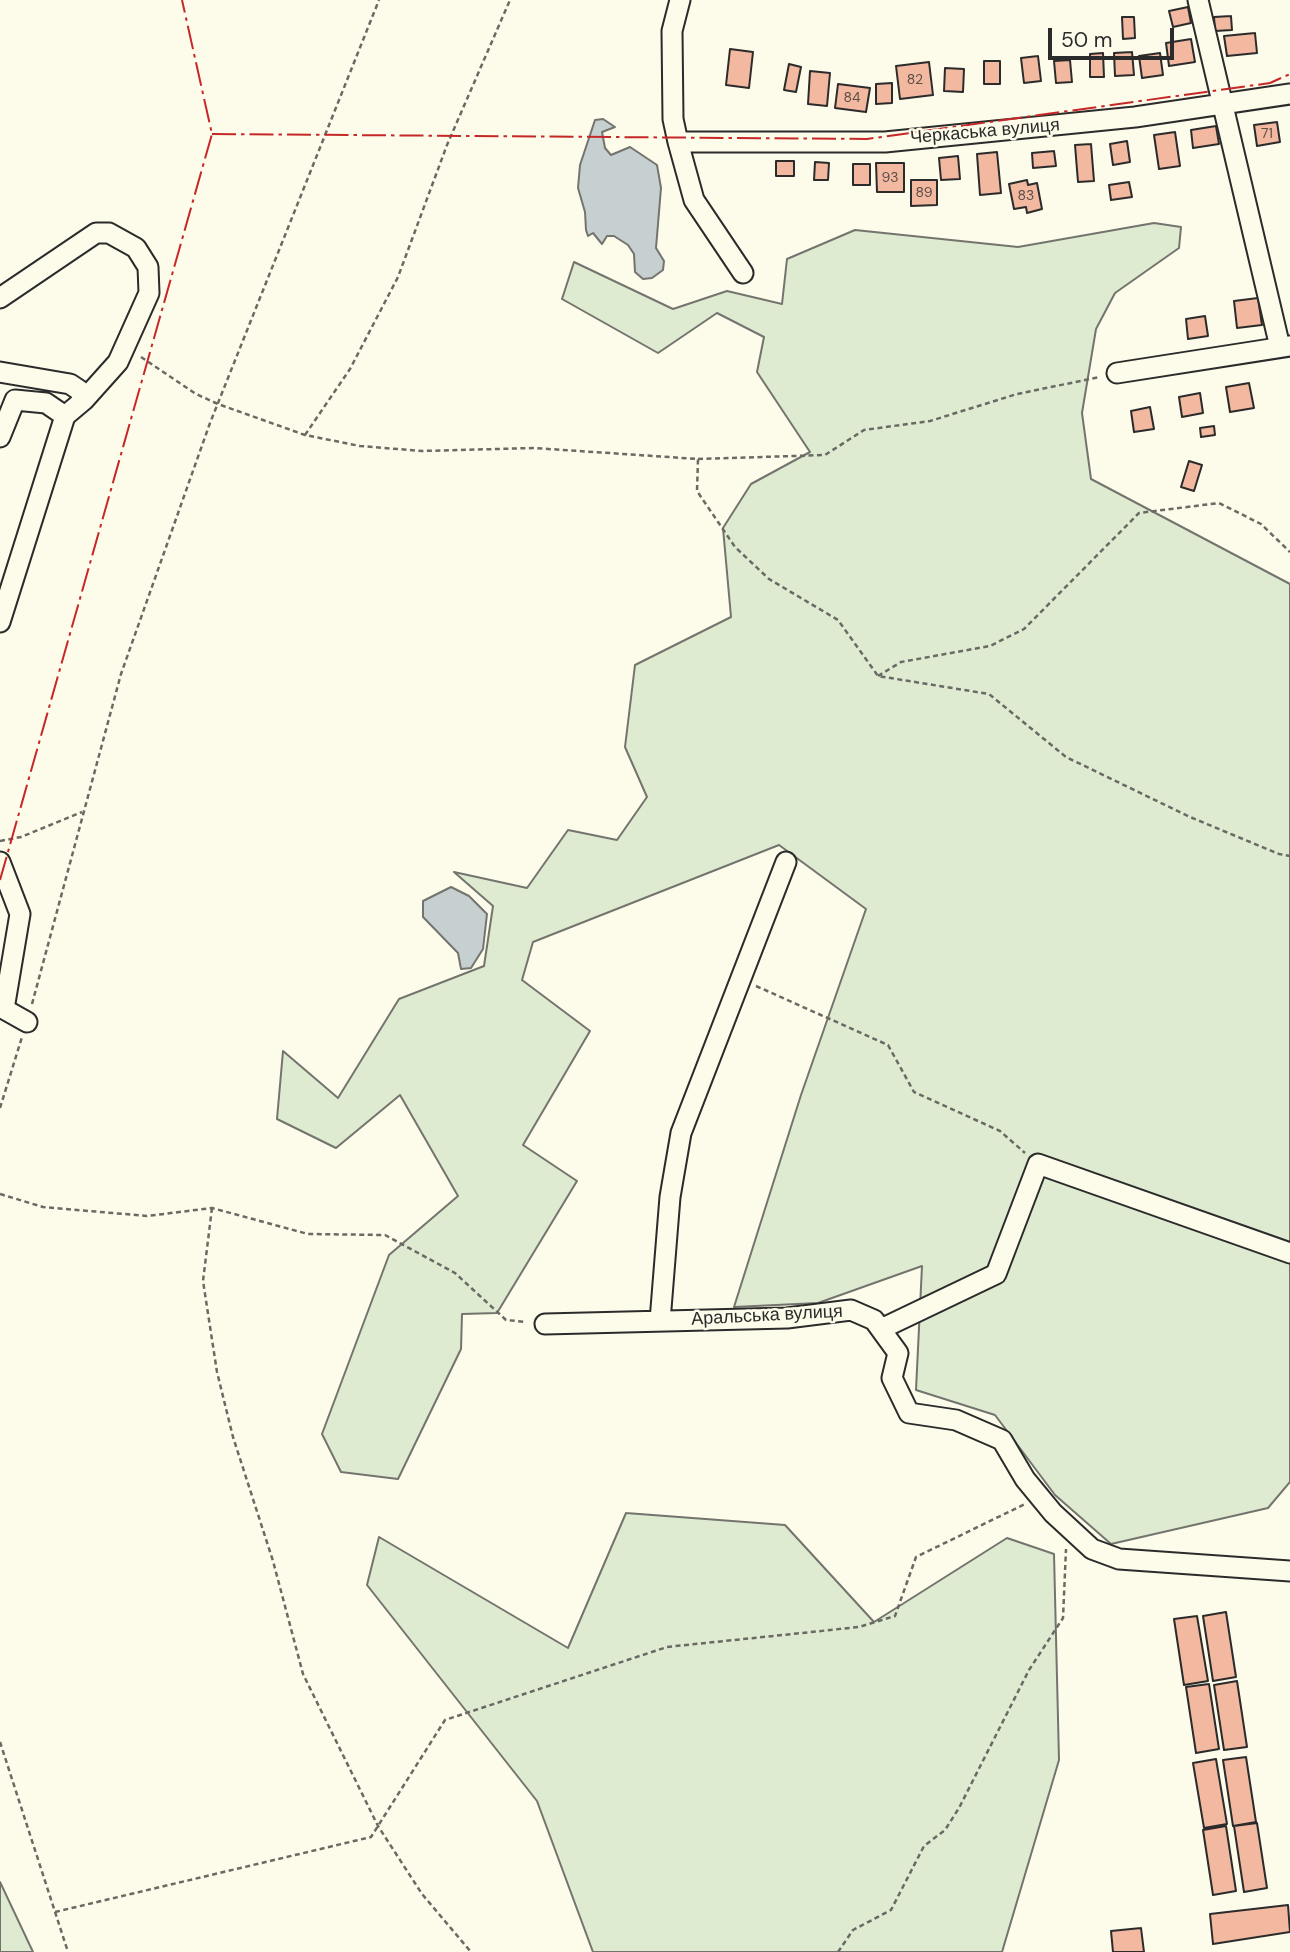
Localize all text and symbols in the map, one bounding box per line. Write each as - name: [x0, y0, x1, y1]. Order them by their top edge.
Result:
- scale bar: [1052, 14, 1178, 58]
- text: 50 m: [1061, 26, 1112, 54]
- house number: 82: [907, 72, 923, 88]
- house number: 84: [843, 90, 861, 106]
- street label: Черкаська вулиця: [909, 115, 1061, 149]
- house number: 71: [1261, 126, 1273, 142]
- house number: 93: [882, 170, 898, 186]
- house number: 89: [916, 185, 932, 201]
- house number: 83: [1018, 188, 1034, 204]
- street label: Аральська вулиця: [691, 1301, 843, 1331]

